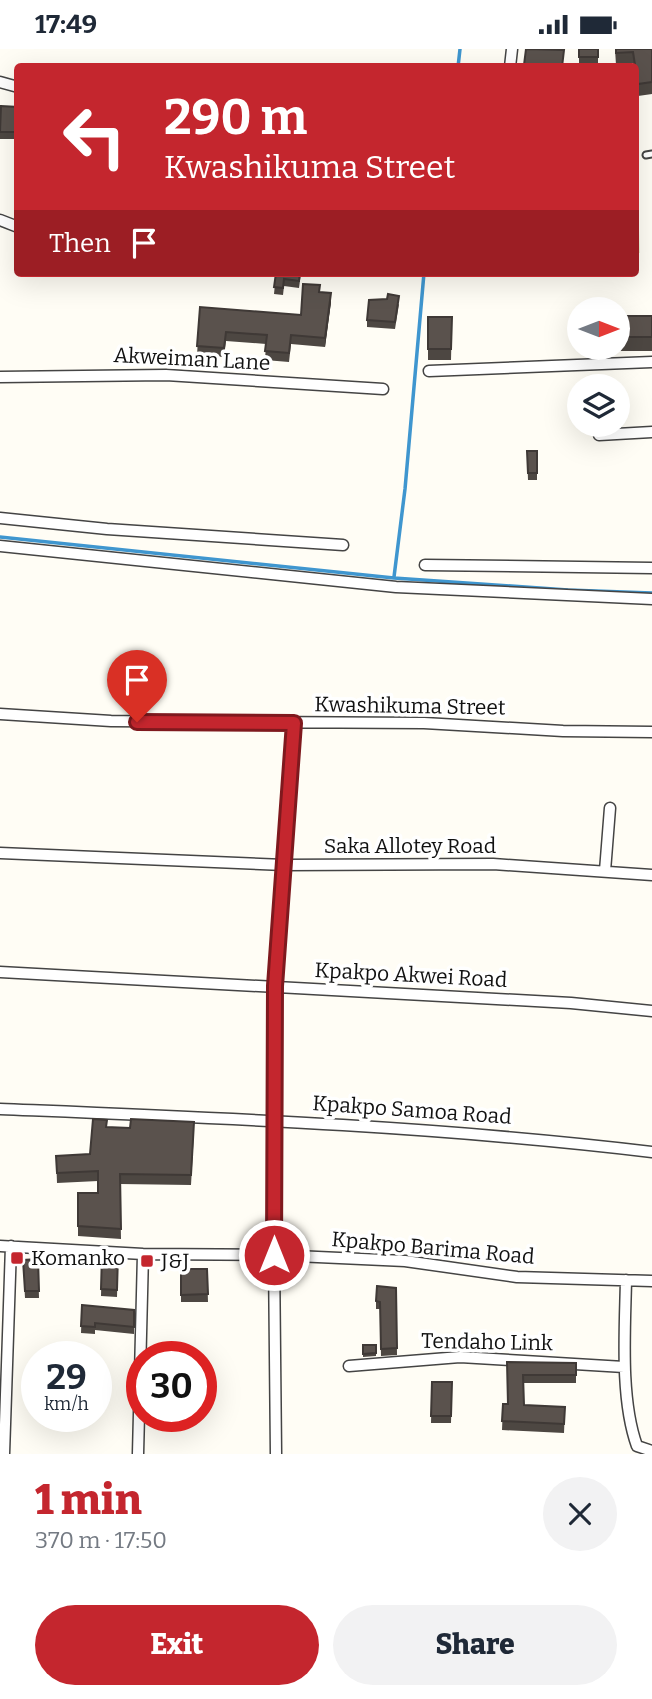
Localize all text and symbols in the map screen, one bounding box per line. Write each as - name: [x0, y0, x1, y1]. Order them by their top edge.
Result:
- text: 17:49: [35, 9, 97, 40]
- text: 290 m: [164, 88, 307, 147]
- icon: left: [49, 91, 140, 182]
- text: Kwashikuma Street: [164, 148, 455, 186]
- icon: arrive: [125, 224, 163, 262]
- text: Then: [49, 228, 111, 259]
- north arrow: [567, 297, 630, 361]
- map controls: [567, 297, 630, 437]
- street label: Akweiman Lane: [113, 342, 271, 376]
- button: layers: [567, 374, 630, 437]
- pin: [107, 650, 167, 722]
- icon: arrive: [118, 661, 156, 699]
- street label: Kwashikuma Street: [314, 691, 506, 721]
- street label: Saka Allotey Road: [324, 833, 496, 859]
- street label: Kpakpo Akwei Road: [314, 957, 508, 993]
- street label: Kpakpo Samoa Road: [312, 1090, 512, 1130]
- position arrow: [237, 1218, 311, 1292]
- street label: Kpakpo Barima Road: [330, 1226, 536, 1270]
- place label: Komanko: [31, 1245, 125, 1271]
- place label: J&J: [160, 1248, 189, 1274]
- marker: Komanko: [9, 1250, 25, 1266]
- marker: J&J: [139, 1253, 155, 1269]
- street label: Tendaho Link: [421, 1328, 553, 1356]
- speed limit sign: 30: [126, 1341, 217, 1432]
- text: 29: [46, 1356, 87, 1398]
- text: km/h: [44, 1393, 89, 1415]
- text: 1 min: [35, 1475, 142, 1525]
- button: close: [543, 1477, 617, 1551]
- text: 370 m · 17:50: [35, 1526, 167, 1554]
- button: Exit: [35, 1605, 319, 1685]
- button: Share: [333, 1605, 617, 1685]

